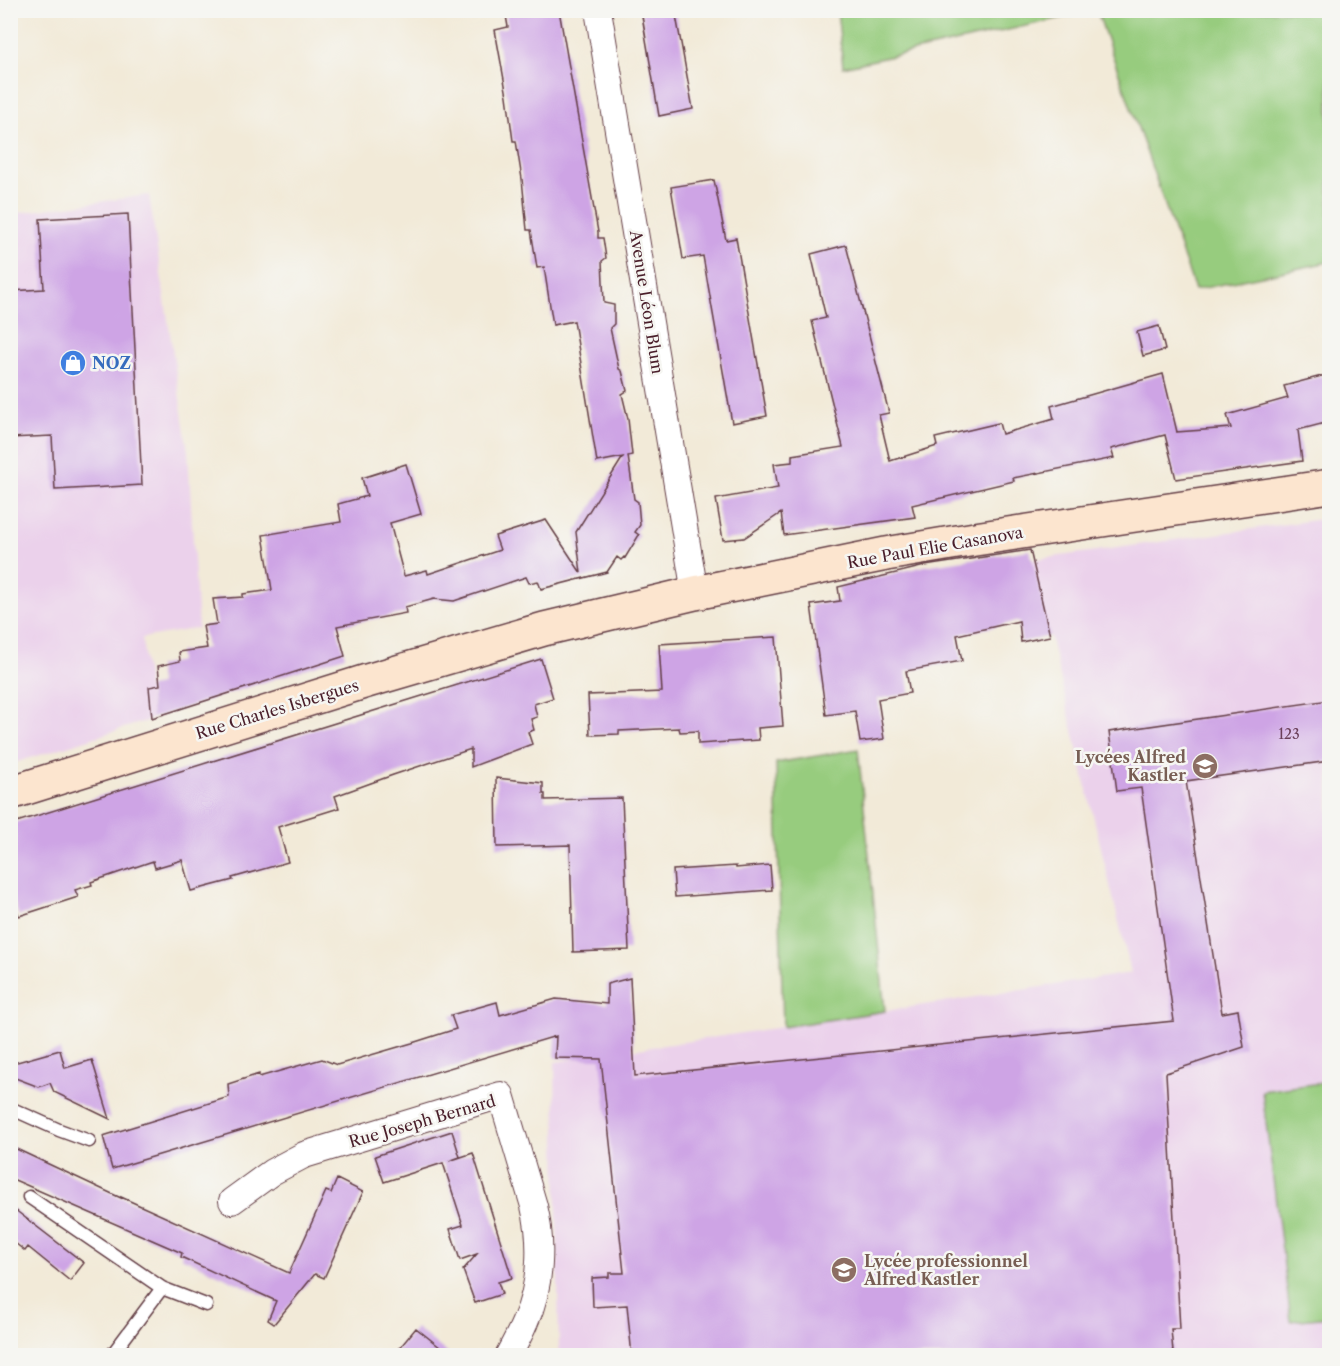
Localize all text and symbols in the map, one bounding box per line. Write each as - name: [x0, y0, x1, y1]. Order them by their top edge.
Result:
- street label: Avenue Léon Blum: [626, 228, 668, 375]
- shop icon: NOZ: [58, 348, 88, 378]
- place label: NOZ: [92, 353, 131, 373]
- street label: Rue Paul Elie Casanova: [845, 522, 1025, 572]
- street label: Rue Charles Isbergues: [193, 675, 361, 743]
- house number: 123: [1278, 725, 1300, 743]
- place label: Lycées Alfred Kastler: [1075, 747, 1186, 785]
- school or university icon: Lycées Alfred Kastler: [1190, 751, 1220, 781]
- street label: Rue Joseph Bernard: [346, 1090, 498, 1152]
- place label: Lycée professionnel Alfred Kastler: [863, 1251, 1028, 1289]
- school or university icon: Lycée professionnel Alfred Kastler: [829, 1255, 859, 1285]

